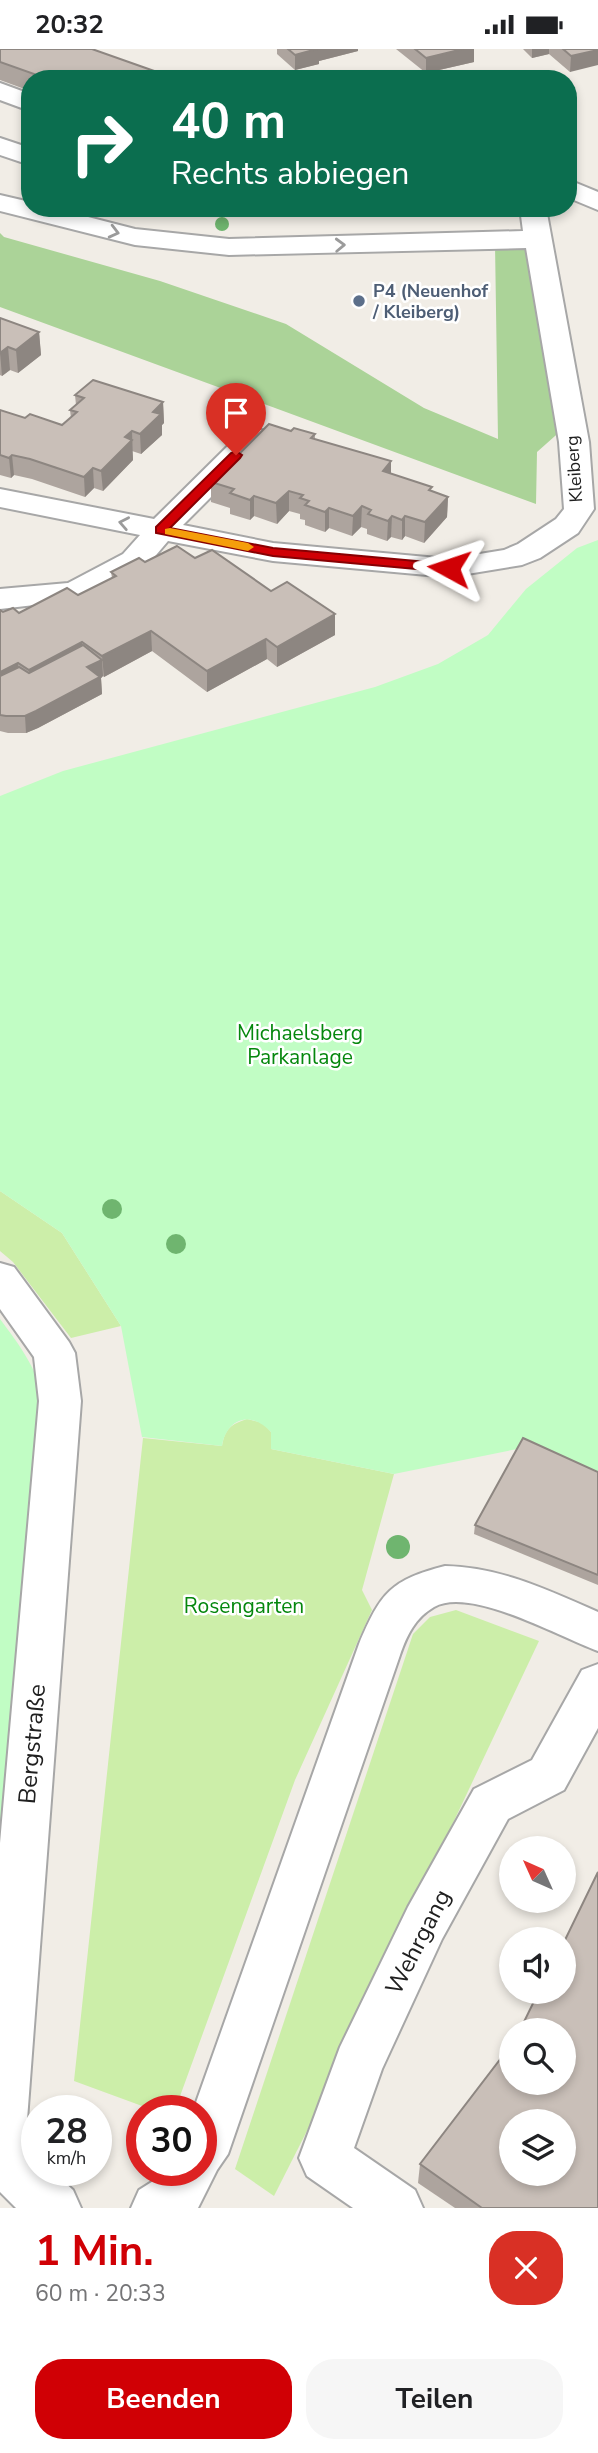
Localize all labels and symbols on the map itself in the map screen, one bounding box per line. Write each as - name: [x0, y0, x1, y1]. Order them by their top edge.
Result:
- one-way arrow: [108, 224, 120, 238]
- one-way arrow: [335, 237, 346, 252]
- place label: P4 (Neuenhof / Kleiberg): [372, 279, 489, 324]
- marker: P4 (Neuenhof / Kleiberg): [351, 293, 367, 309]
- pin: [206, 383, 266, 455]
- street label: Kleiberg: [560, 435, 588, 503]
- one-way arrow: [118, 516, 130, 531]
- position arrow: [412, 531, 486, 605]
- park label: Michaelsberg Parkanlage: [237, 1019, 363, 1071]
- park label: Rosengarten: [184, 1592, 304, 1620]
- street label: Bergstraße: [11, 1683, 53, 1805]
- north arrow: [499, 1836, 576, 1913]
- street label: Wehrgang: [378, 1884, 458, 2000]
- speed limit sign: 30: [126, 2095, 217, 2186]

